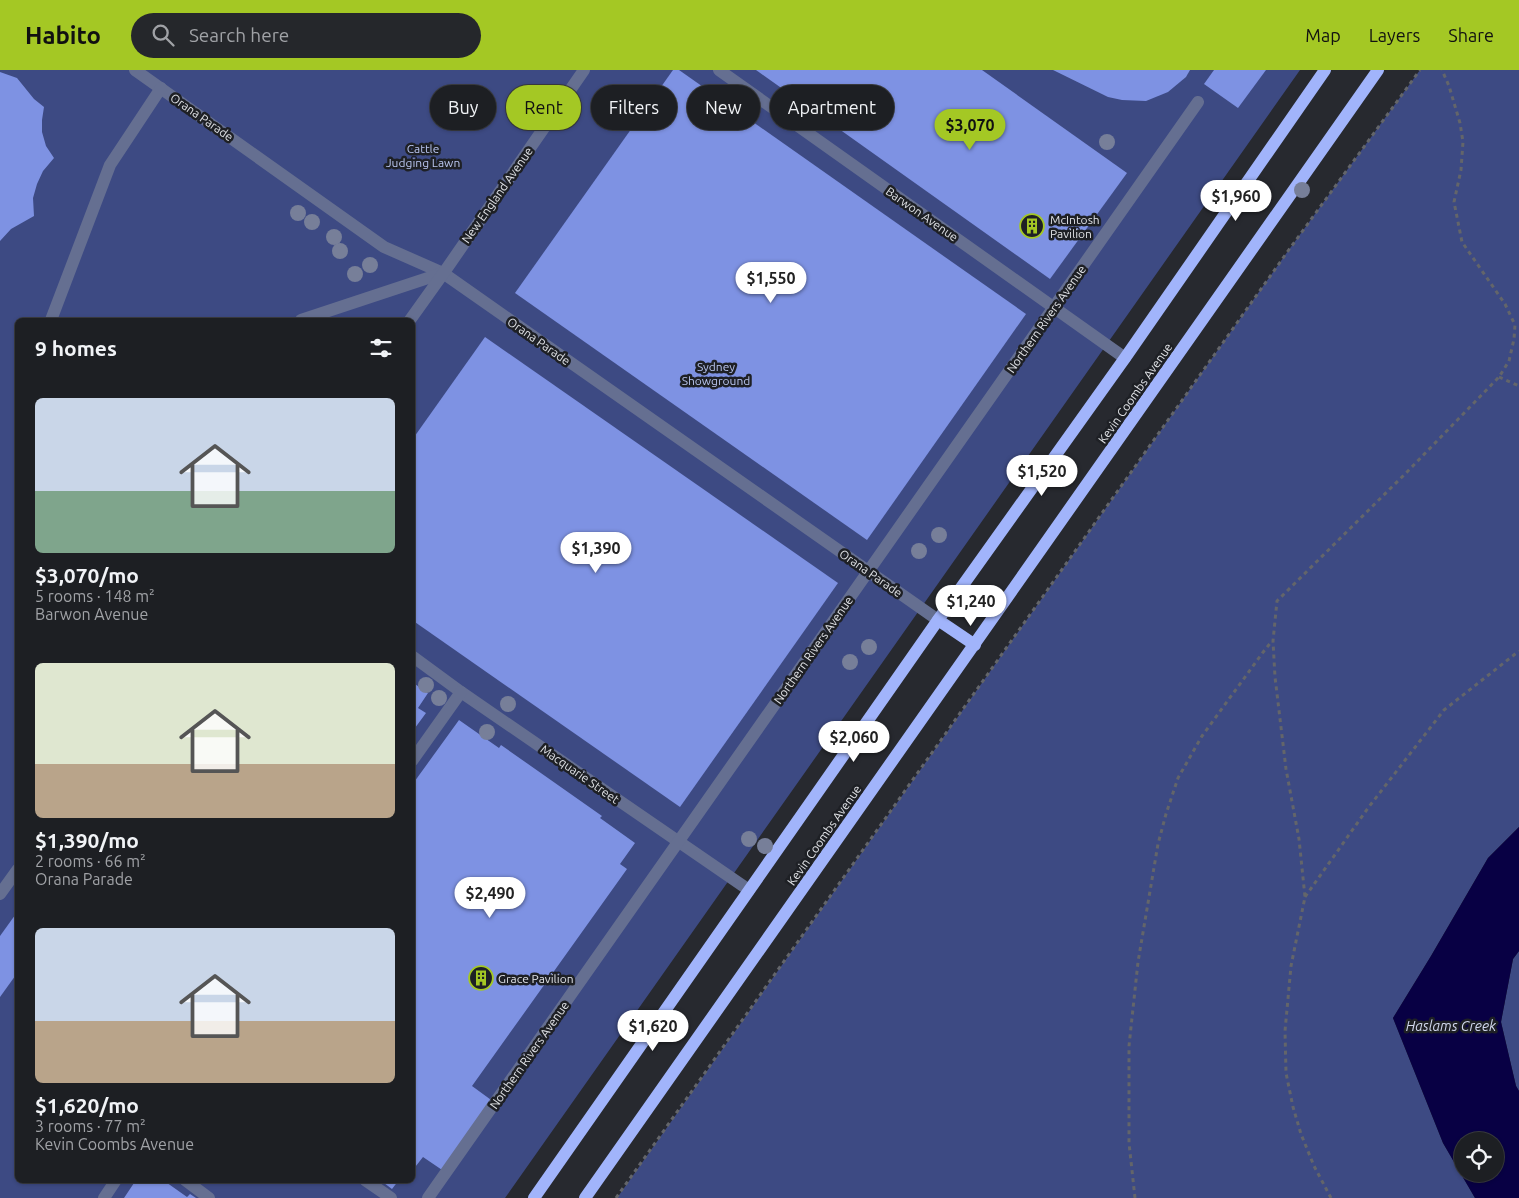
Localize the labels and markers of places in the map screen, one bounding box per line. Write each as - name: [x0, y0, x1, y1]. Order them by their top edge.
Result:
- pin: $3,070: [929, 108, 1011, 151]
- pin: $1,960: [1195, 180, 1277, 222]
- building icon: McIntosh Pavilion: [1019, 213, 1045, 239]
- place label: McIntosh Pavilion: [1050, 213, 1100, 240]
- pin: $1,550: [730, 262, 812, 304]
- pin: $1,520: [1001, 454, 1083, 497]
- pin: $1,390: [555, 532, 637, 574]
- pin: $1,240: [930, 584, 1012, 627]
- pin: $2,060: [813, 720, 895, 763]
- pin: $2,490: [449, 876, 531, 919]
- building icon: Grace Pavilion: [468, 965, 494, 991]
- place label: Grace Pavilion: [498, 972, 574, 985]
- pin: $1,620: [612, 1010, 694, 1052]

